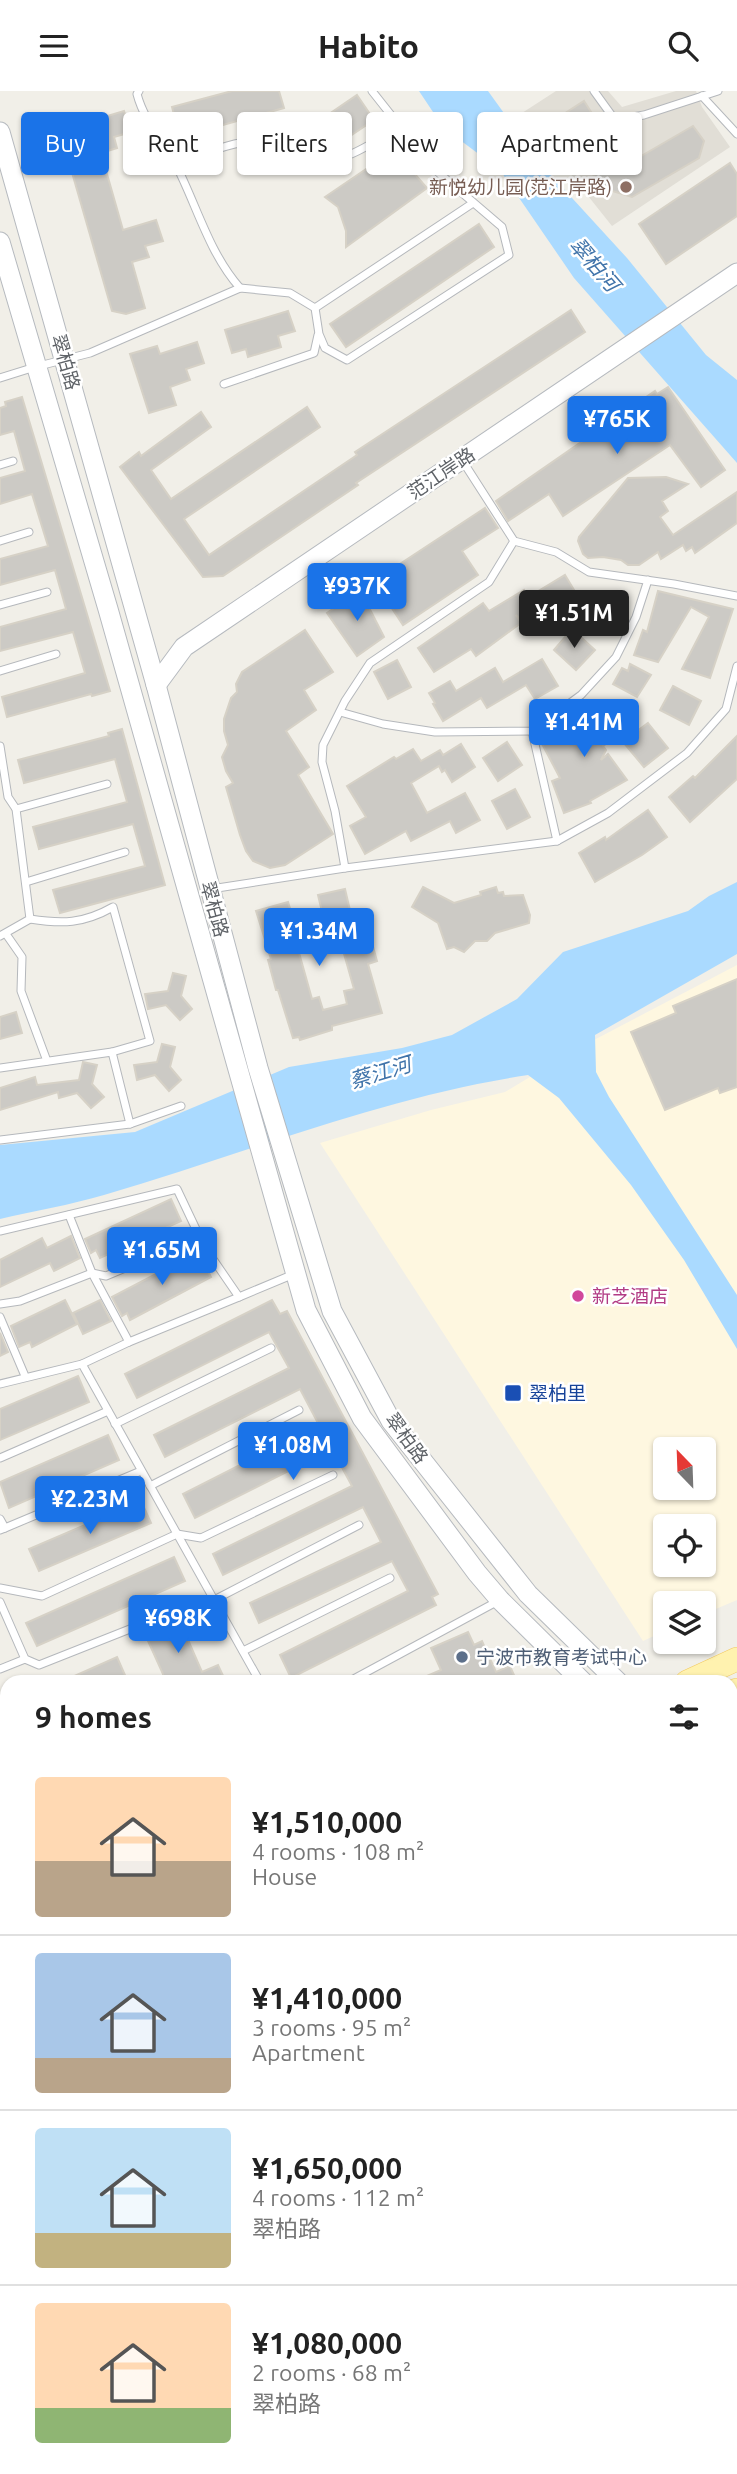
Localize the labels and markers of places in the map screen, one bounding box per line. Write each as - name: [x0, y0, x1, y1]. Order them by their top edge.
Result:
- place label: 新悦幼儿园(范江岸路): [429, 176, 612, 198]
- marker: 新悦幼儿园(范江岸路): [618, 179, 634, 195]
- pin: ¥765K: [568, 397, 666, 456]
- pin: ¥937K: [308, 563, 406, 623]
- pin: ¥1.51M: [517, 591, 631, 650]
- pin: ¥1.41M: [527, 699, 641, 759]
- pin: ¥1.34M: [262, 909, 376, 968]
- pin: ¥1.65M: [105, 1227, 219, 1287]
- place label: 新芝酒店: [592, 1285, 668, 1307]
- marker: 新芝酒店: [570, 1288, 586, 1304]
- place label: 翠柏里: [529, 1382, 586, 1404]
- marker: 翠柏里: [503, 1383, 523, 1403]
- pin: ¥1.08M: [236, 1423, 350, 1482]
- pin: ¥2.23M: [33, 1477, 147, 1536]
- pin: ¥698K: [129, 1595, 227, 1655]
- place label: 宁波市教育考试中心: [476, 1646, 647, 1668]
- marker: 宁波市教育考试中心: [454, 1649, 470, 1665]

